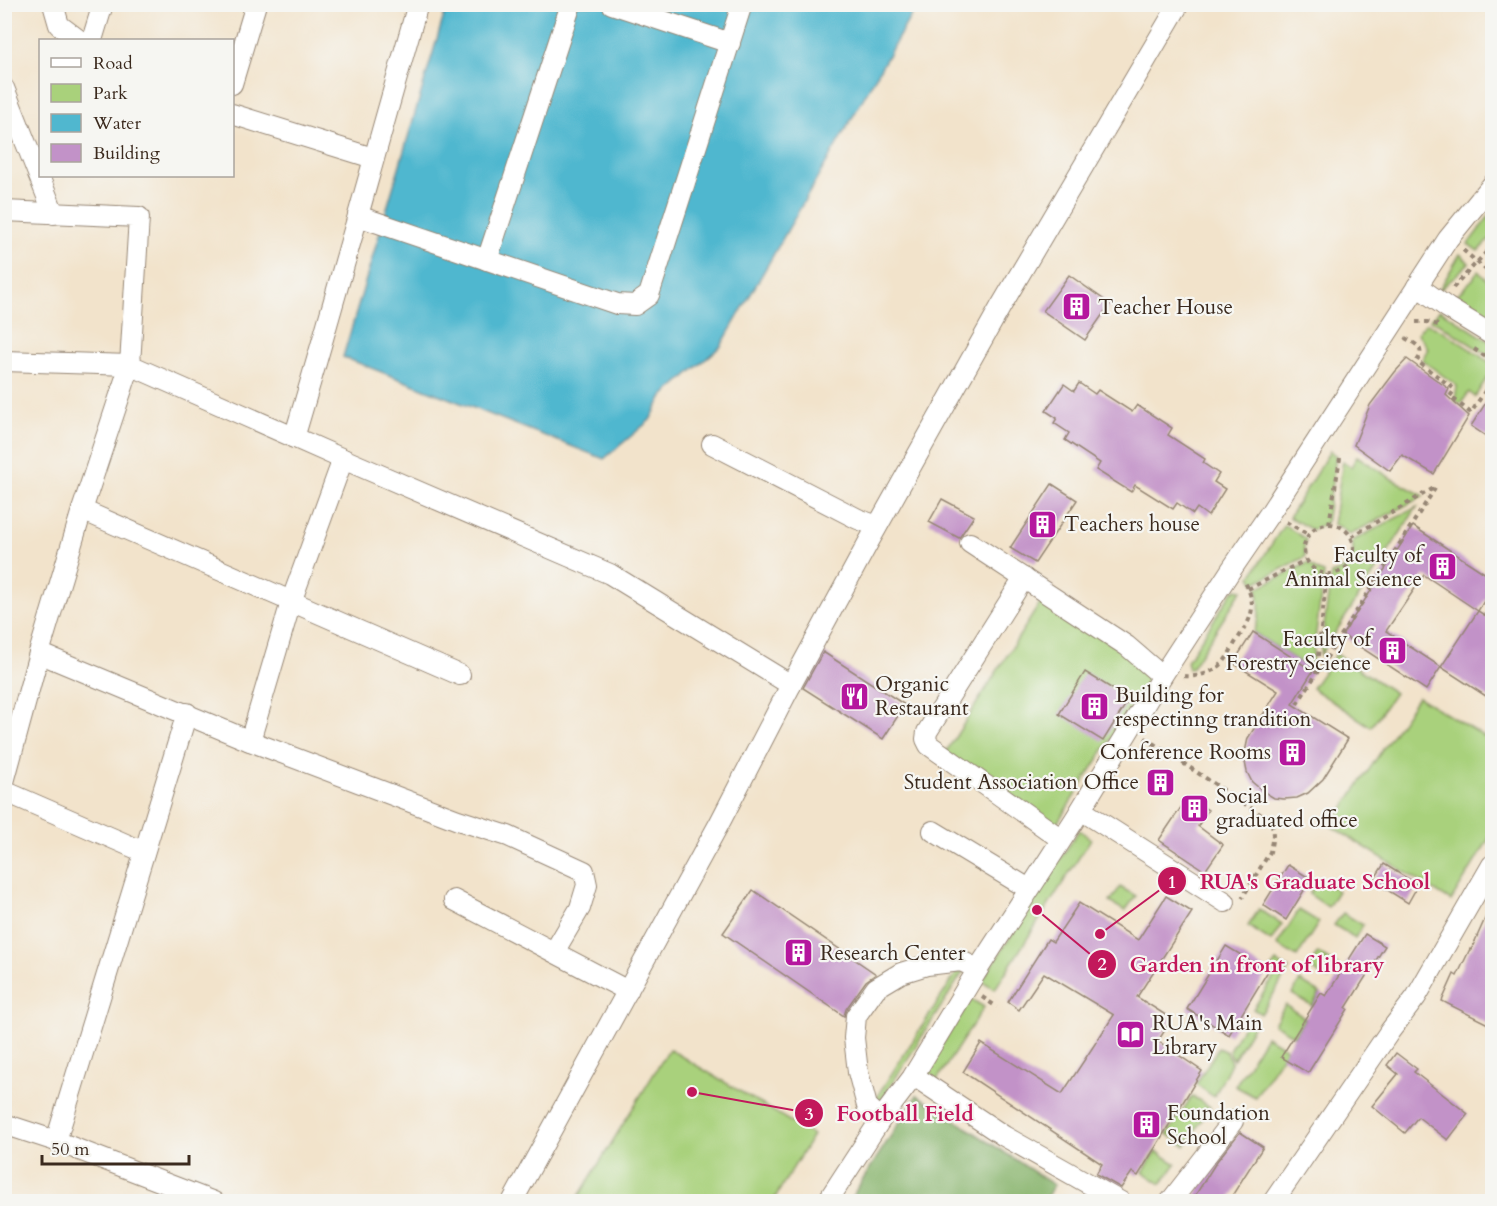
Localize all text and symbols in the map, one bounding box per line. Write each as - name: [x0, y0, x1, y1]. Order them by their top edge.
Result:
- legend: [39, 39, 234, 177]
- text: Road: [93, 51, 133, 76]
- text: Park: [93, 81, 128, 106]
- text: Water: [92, 111, 142, 136]
- text: Building: [93, 141, 161, 166]
- building icon: Teacher House: [1061, 291, 1093, 323]
- place label: Teacher House: [1098, 293, 1233, 322]
- building icon: Teachers house: [1027, 508, 1059, 540]
- place label: Teachers house: [1064, 510, 1200, 539]
- place label: Faculty of Animal Science: [1285, 541, 1426, 594]
- building icon: Faculty of Animal Science: [1427, 551, 1459, 583]
- place label: Faculty of Forestry Science: [1226, 625, 1375, 678]
- building icon: Faculty of Forestry Science: [1376, 635, 1408, 667]
- place label: Organic Restaurant: [875, 670, 969, 723]
- restaurant icon: Organic Restaurant: [838, 680, 870, 712]
- place label: Building for respectinng trandition: [1115, 681, 1312, 734]
- building icon: Building for respectinng trandition: [1078, 691, 1110, 723]
- building icon: Conference Rooms: [1276, 736, 1308, 768]
- place label: Conference Rooms: [1100, 738, 1271, 767]
- building icon: Student Association Office: [1144, 766, 1176, 798]
- place label: Student Association Office: [904, 768, 1139, 797]
- place label: Social graduated office: [1216, 782, 1358, 835]
- building icon: Social graduated office: [1179, 792, 1211, 824]
- callout: RUA's Graduate School: [1157, 861, 1442, 901]
- text: RUA's Graduate School: [1200, 867, 1431, 897]
- text: 1: [1167, 870, 1177, 895]
- building icon: Research Center: [783, 937, 815, 969]
- place label: Research Center: [820, 939, 966, 968]
- callout: Garden in front of library: [1087, 944, 1396, 984]
- text: Garden in front of library: [1130, 950, 1385, 980]
- text: 2: [1097, 952, 1107, 977]
- place label: RUA's Main Library: [1152, 1009, 1263, 1062]
- library icon: RUA's Main Library: [1115, 1019, 1147, 1051]
- callout: Football Field: [794, 1093, 986, 1133]
- text: Football Field: [836, 1099, 974, 1129]
- place label: Foundation School: [1167, 1099, 1270, 1152]
- text: 3: [804, 1102, 814, 1127]
- building icon: Foundation School: [1130, 1109, 1162, 1141]
- scale bar: [42, 1128, 189, 1166]
- text: 50 m: [51, 1137, 90, 1162]

